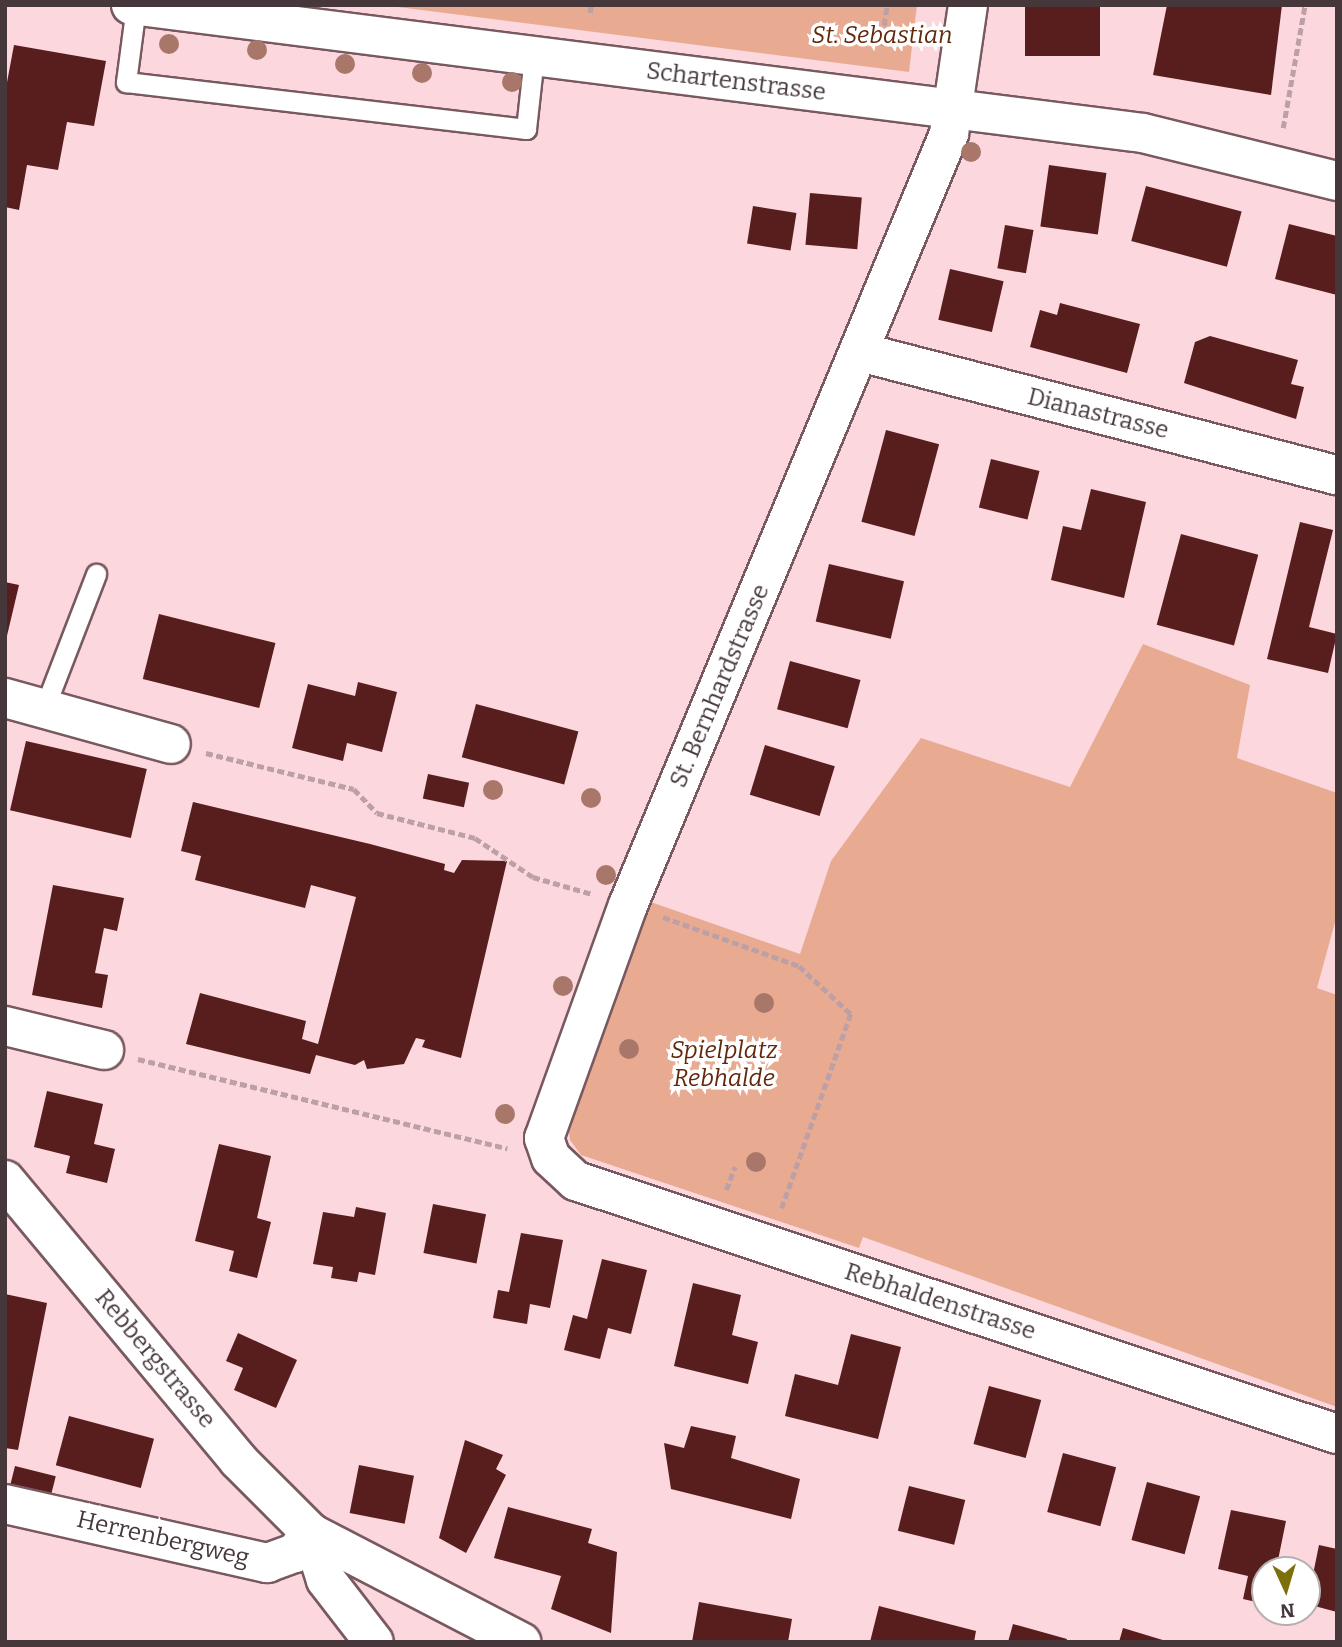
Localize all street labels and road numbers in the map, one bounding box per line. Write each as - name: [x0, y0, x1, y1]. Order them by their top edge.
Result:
- street label: Schartenstrasse: [645, 57, 827, 107]
- street label: Dianastrasse: [1024, 383, 1172, 445]
- street label: St. Bernhardstrasse: [664, 580, 776, 792]
- street label: Rebhaldenstrasse: [841, 1258, 1039, 1346]
- street label: Rebbergstrasse: [89, 1284, 221, 1434]
- street label: Herrenbergweg: [74, 1505, 252, 1573]

